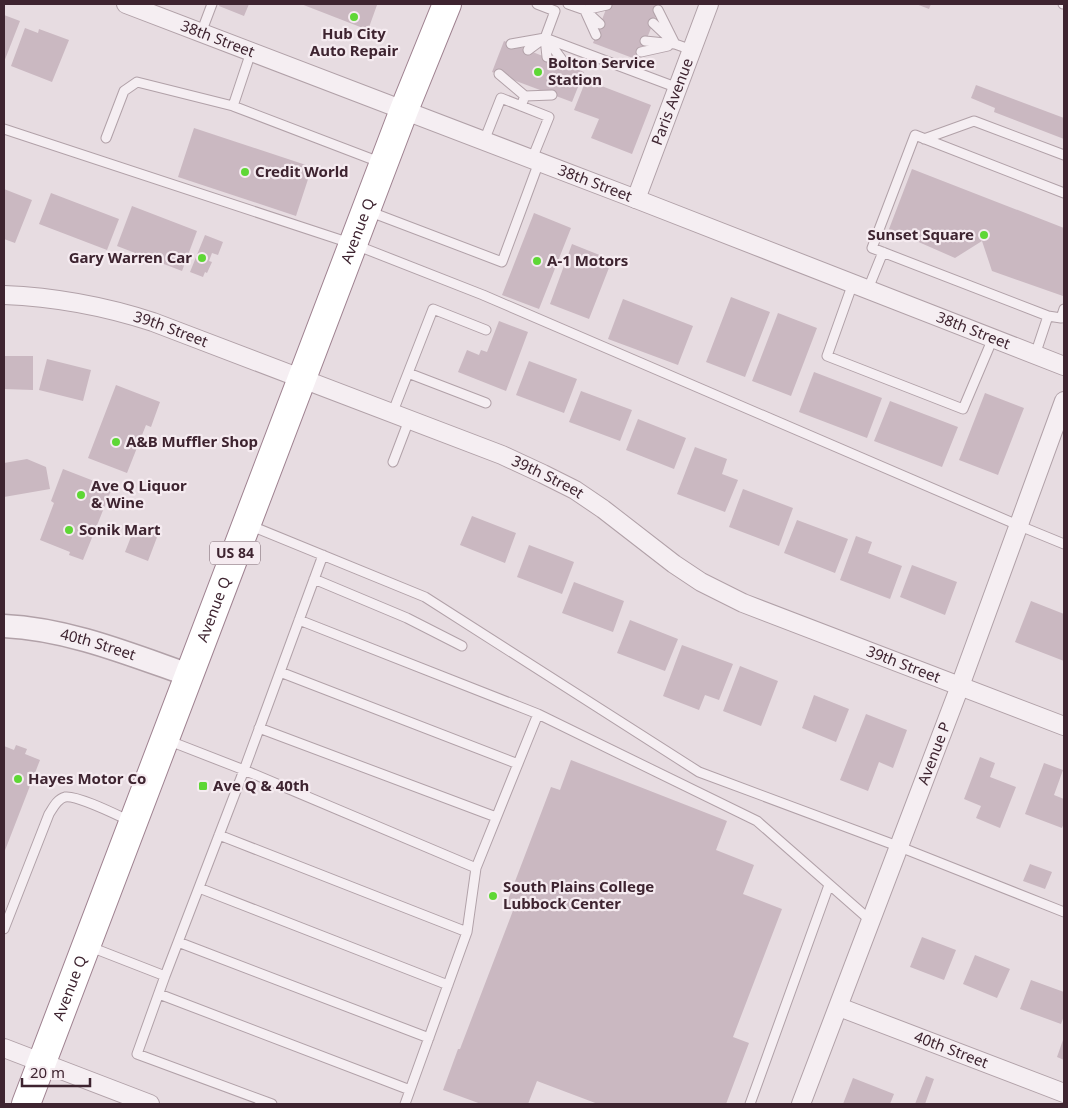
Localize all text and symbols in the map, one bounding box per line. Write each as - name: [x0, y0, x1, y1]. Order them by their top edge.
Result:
- marker: Hub City Auto Repair: [348, 11, 360, 23]
- street label: 38th Street: [178, 15, 258, 61]
- place label: Hub City Auto Repair: [310, 23, 398, 60]
- place label: Bolton Service Station: [548, 52, 655, 89]
- street label: Paris Avenue: [646, 55, 697, 148]
- marker: Bolton Service Station: [532, 66, 544, 78]
- street label: 38th Street: [555, 159, 636, 206]
- place label: Credit World: [255, 161, 349, 181]
- marker: Credit World: [239, 166, 251, 178]
- street label: Avenue Q: [336, 195, 379, 266]
- place label: Sunset Square: [867, 224, 974, 244]
- marker: Sunset Square: [978, 229, 990, 241]
- place label: Gary Warren Car: [69, 247, 192, 267]
- place label: A-1 Motors: [547, 250, 628, 270]
- marker: Gary Warren Car: [196, 252, 208, 264]
- marker: A-1 Motors: [531, 255, 543, 267]
- street label: 39th Street: [131, 306, 212, 351]
- street label: 38th Street: [934, 306, 1014, 353]
- place label: A&B Muffler Shop: [126, 431, 258, 451]
- marker: A&B Muffler Shop: [110, 436, 122, 448]
- street label: 39th Street: [509, 450, 589, 503]
- place label: Ave Q Liquor & Wine: [91, 475, 187, 512]
- marker: Ave Q Liquor & Wine: [75, 489, 87, 501]
- place label: Sonik Mart: [79, 519, 161, 539]
- marker: Sonik Mart: [63, 524, 75, 536]
- road number: US 84: [210, 542, 260, 564]
- street label: Avenue Q: [192, 574, 235, 645]
- street label: 40th Street: [58, 623, 139, 665]
- street label: 39th Street: [864, 640, 944, 687]
- street label: Avenue P: [912, 719, 954, 787]
- place label: Hayes Motor Co: [28, 768, 146, 788]
- marker: Hayes Motor Co: [12, 773, 24, 785]
- place label: Ave Q & 40th: [213, 775, 309, 795]
- marker: Ave Q & 40th: [197, 780, 209, 792]
- place label: South Plains College Lubbock Center: [503, 876, 654, 913]
- marker: South Plains College Lubbock Center: [487, 890, 499, 902]
- street label: Avenue Q: [48, 952, 91, 1023]
- street label: 40th Street: [912, 1026, 992, 1072]
- scale bar: [22, 1056, 90, 1088]
- text: 20 m: [30, 1062, 65, 1082]

